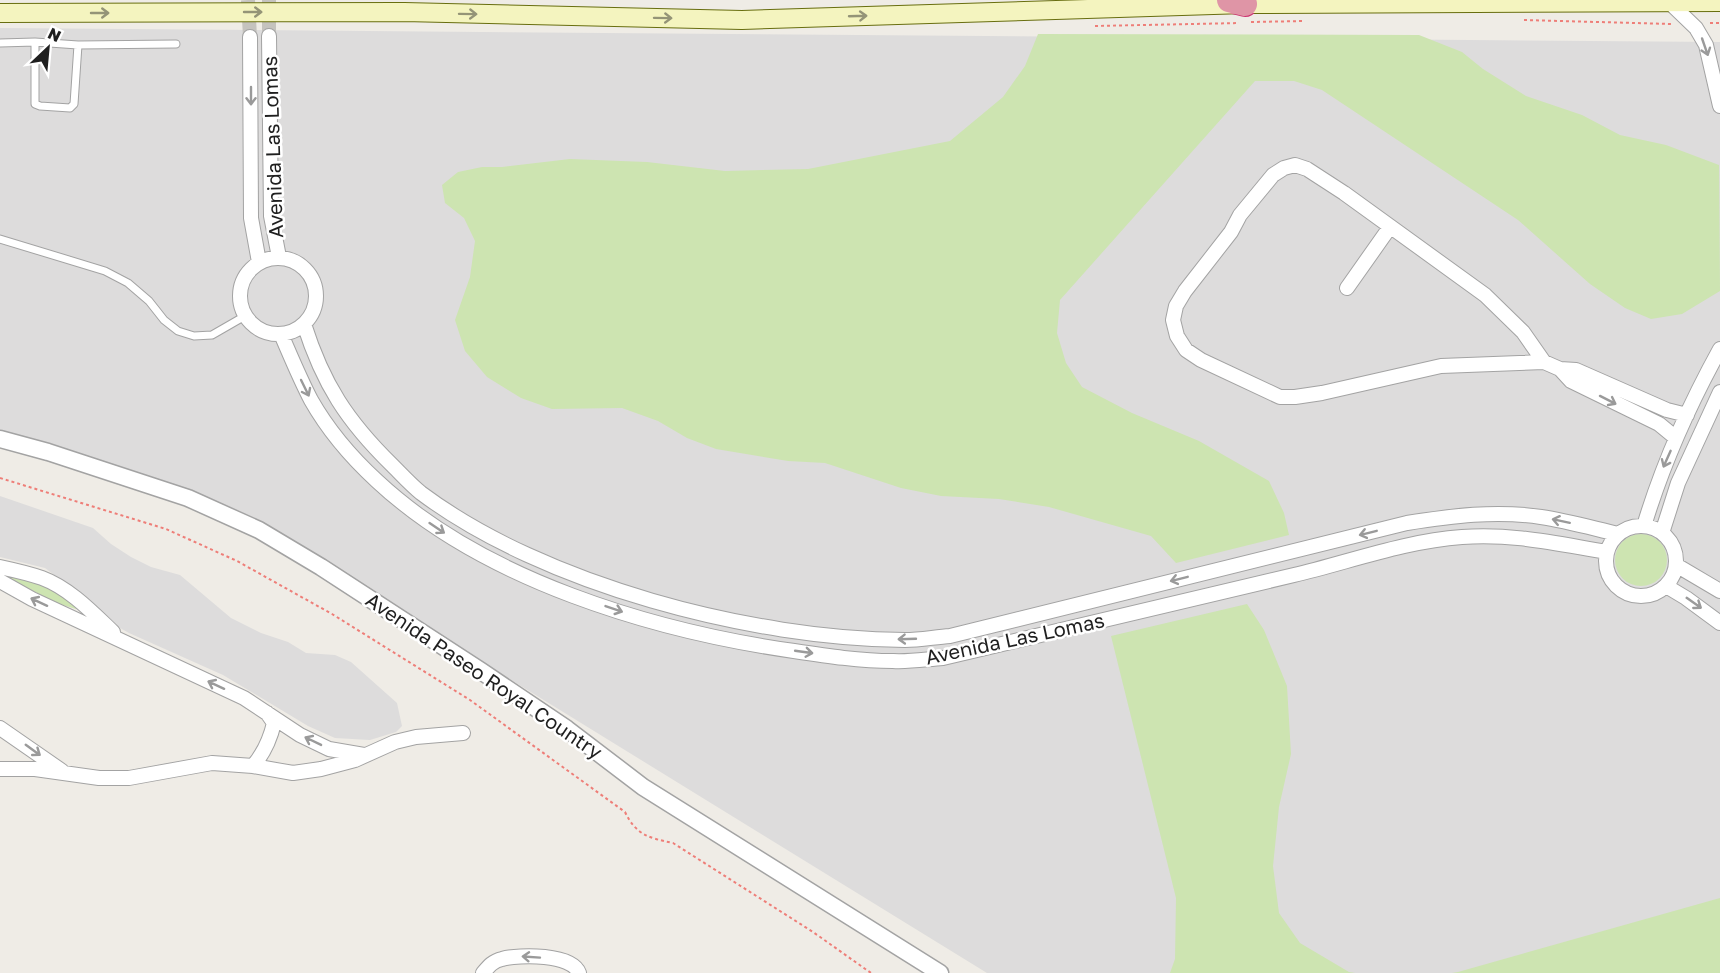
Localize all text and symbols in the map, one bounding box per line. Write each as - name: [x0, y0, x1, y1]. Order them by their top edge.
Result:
- one-way arrow: [242, 6, 262, 18]
- one-way arrow: [90, 7, 110, 19]
- one-way arrow: [458, 8, 478, 19]
- one-way arrow: [848, 11, 868, 22]
- one-way arrow: [653, 12, 673, 24]
- north arrow: [18, 18, 78, 78]
- text: N: [45, 23, 64, 46]
- one-way arrow: [1700, 37, 1711, 56]
- street label: Avenida Las Lomas: [257, 56, 287, 238]
- one-way arrow: [245, 85, 257, 105]
- one-way arrow: [300, 378, 312, 396]
- one-way arrow: [1599, 395, 1617, 406]
- one-way arrow: [1661, 449, 1672, 467]
- one-way arrow: [1552, 515, 1571, 527]
- one-way arrow: [429, 522, 445, 534]
- one-way arrow: [1359, 527, 1378, 539]
- one-way arrow: [1170, 574, 1189, 586]
- street label: Avenida Paseo Royal Country: [362, 587, 607, 763]
- one-way arrow: [30, 596, 48, 608]
- one-way arrow: [1685, 597, 1702, 609]
- one-way arrow: [604, 605, 623, 616]
- street label: Avenida Las Lomas: [923, 607, 1106, 669]
- one-way arrow: [897, 634, 917, 645]
- one-way arrow: [794, 647, 813, 658]
- one-way arrow: [207, 678, 225, 690]
- one-way arrow: [304, 735, 322, 747]
- one-way arrow: [24, 744, 40, 756]
- one-way arrow: [522, 951, 542, 962]

